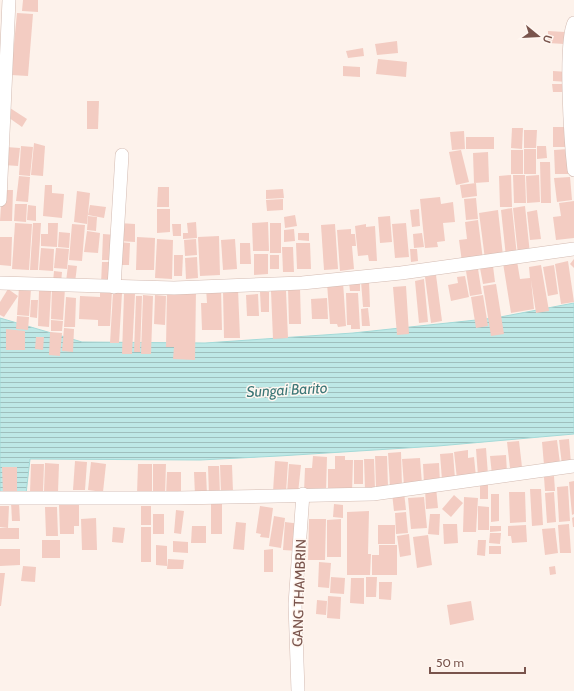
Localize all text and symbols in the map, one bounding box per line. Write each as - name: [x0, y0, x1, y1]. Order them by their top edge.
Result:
- north arrow: [518, 16, 558, 56]
- text: U: [540, 33, 555, 45]
- water label: Sungai Barito: [246, 379, 328, 401]
- street label: GANG THAMBRIN: [288, 539, 310, 647]
- scale bar: [430, 649, 525, 675]
- text: 50 m: [436, 655, 464, 670]

